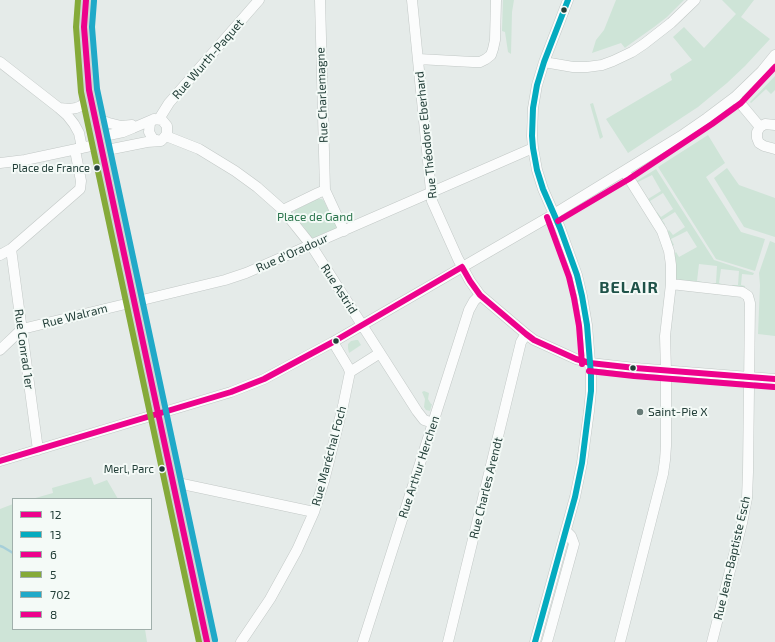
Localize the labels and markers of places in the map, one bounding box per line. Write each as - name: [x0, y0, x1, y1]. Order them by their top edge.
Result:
- unlabelled marker: [559, 5, 569, 15]
- place label: Place de France: [12, 161, 90, 175]
- marker: Place de France: [92, 163, 102, 173]
- unlabelled marker: [331, 336, 341, 346]
- unlabelled marker: [628, 363, 638, 373]
- place label: Saint-Pie X: [648, 405, 708, 419]
- marker: Saint-Pie X: [635, 407, 645, 417]
- place label: Merl, Parc: [104, 462, 154, 476]
- marker: Merl, Parc: [157, 464, 167, 474]

